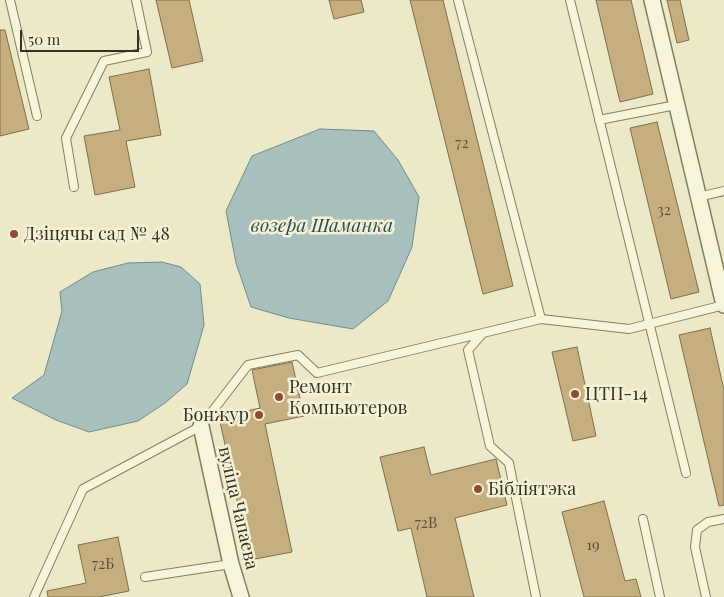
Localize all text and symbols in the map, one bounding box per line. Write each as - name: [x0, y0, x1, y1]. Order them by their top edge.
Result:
- scale bar: [22, 20, 141, 52]
- text: 50 m: [28, 29, 60, 49]
- house number: 72: [455, 134, 469, 152]
- house number: 32: [657, 201, 671, 219]
- water label: возера Шаманка: [251, 215, 393, 237]
- place label: Дзіцячы сад № 48: [24, 223, 170, 245]
- marker: Дзіцячы сад № 48: [8, 228, 20, 240]
- place label: Ремонт Компьютеров: [289, 376, 407, 418]
- place label: ЦТП-14: [585, 383, 648, 405]
- marker: ЦТП-14: [569, 388, 581, 400]
- marker: Ремонт Компьютеров: [273, 391, 285, 403]
- place label: Бонжур: [183, 404, 249, 426]
- marker: Бонжур: [253, 409, 265, 421]
- street label: вуліца Чапаева: [213, 444, 263, 572]
- place label: Бібліятэка: [488, 478, 576, 500]
- marker: Бібліятэка: [472, 483, 484, 495]
- house number: 72В: [415, 514, 437, 532]
- house number: 19: [586, 536, 600, 554]
- house number: 72Б: [92, 555, 114, 573]

